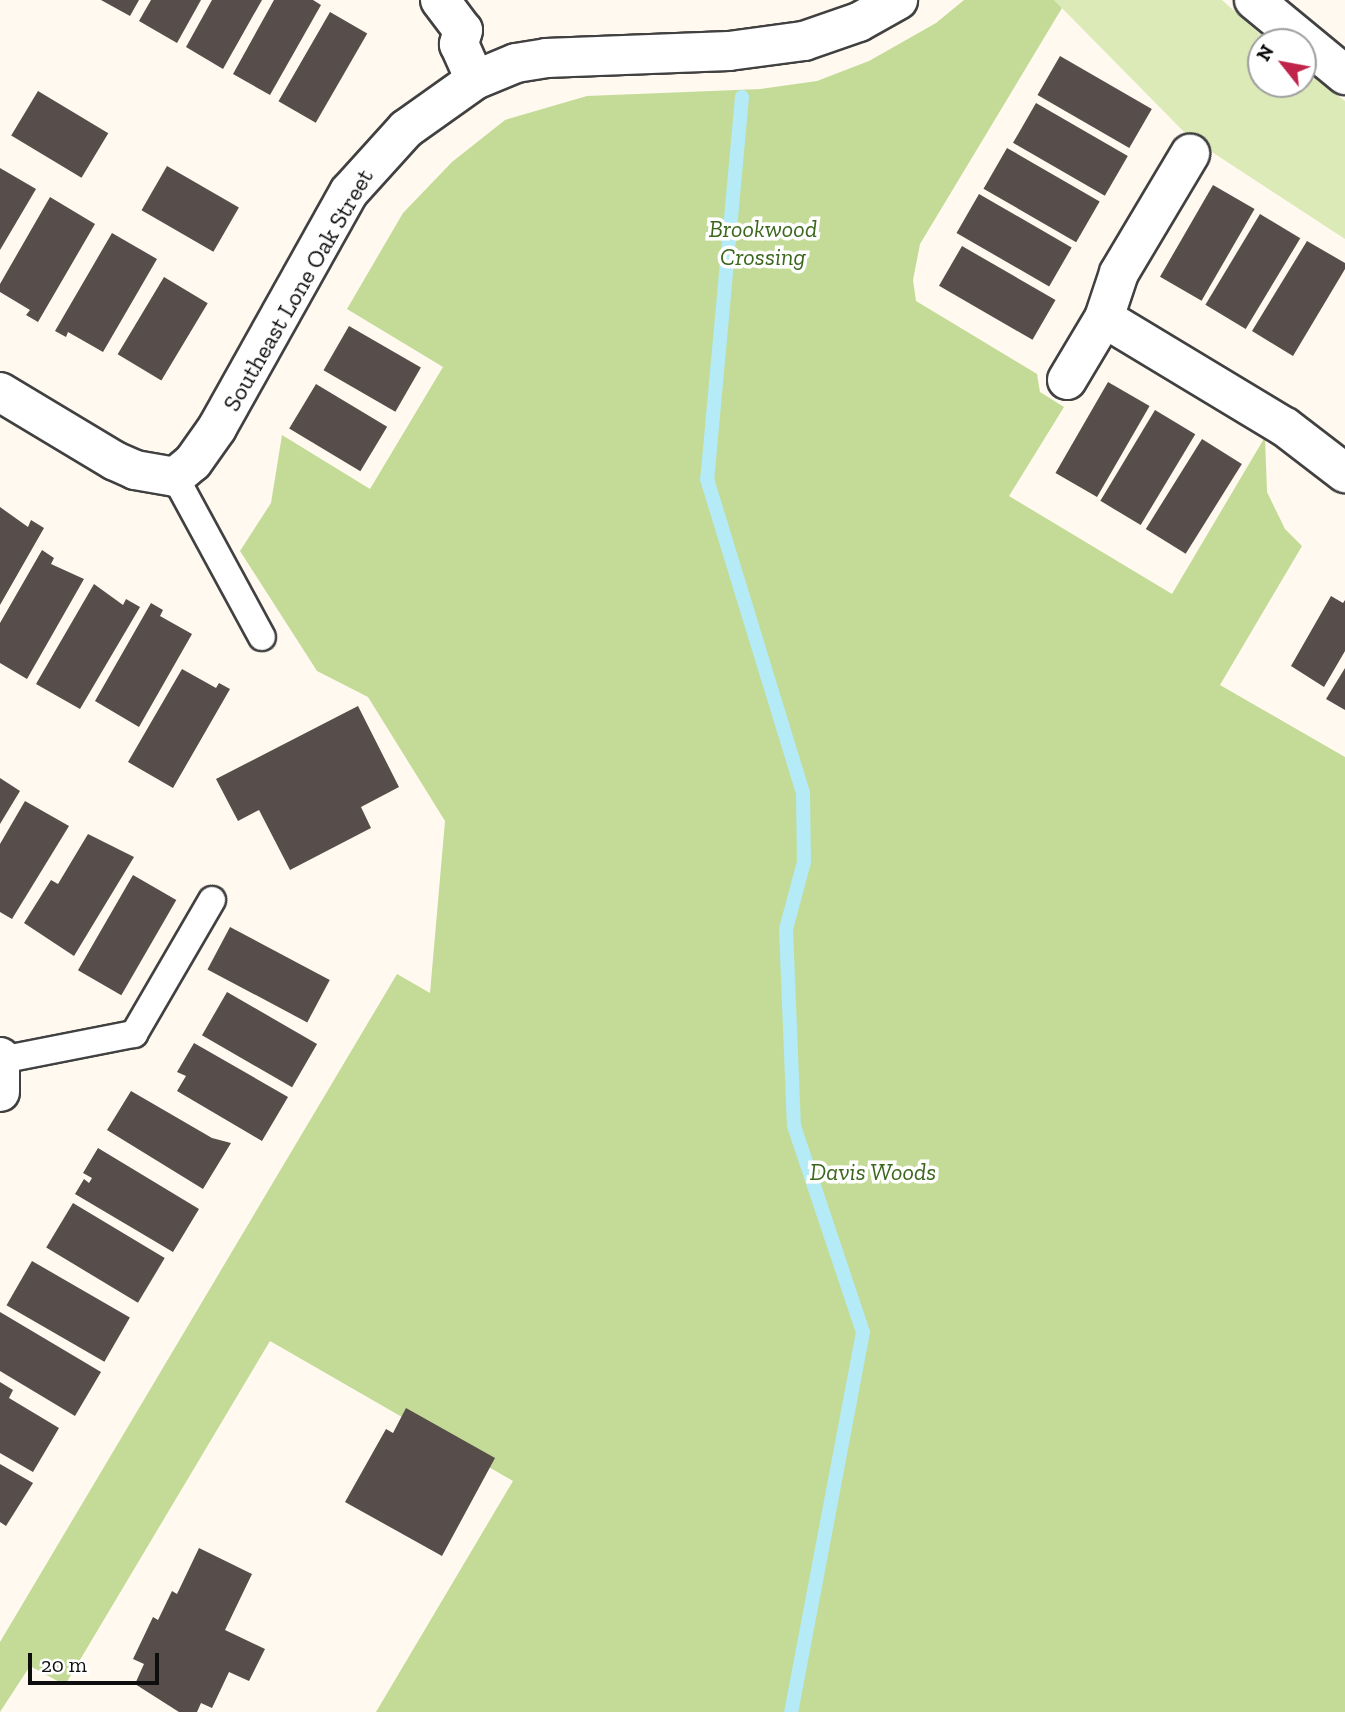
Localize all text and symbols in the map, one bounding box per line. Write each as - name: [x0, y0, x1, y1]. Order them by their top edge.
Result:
- north arrow: [1247, 28, 1317, 98]
- text: N: [1252, 41, 1279, 65]
- street label: Southeast Lone Oak Street: [217, 164, 379, 416]
- park label: Brookwood Crossing: [709, 215, 817, 271]
- park label: Davis Woods: [809, 1158, 937, 1186]
- scale bar: [32, 1638, 163, 1682]
- text: 20 m: [41, 1652, 87, 1677]

